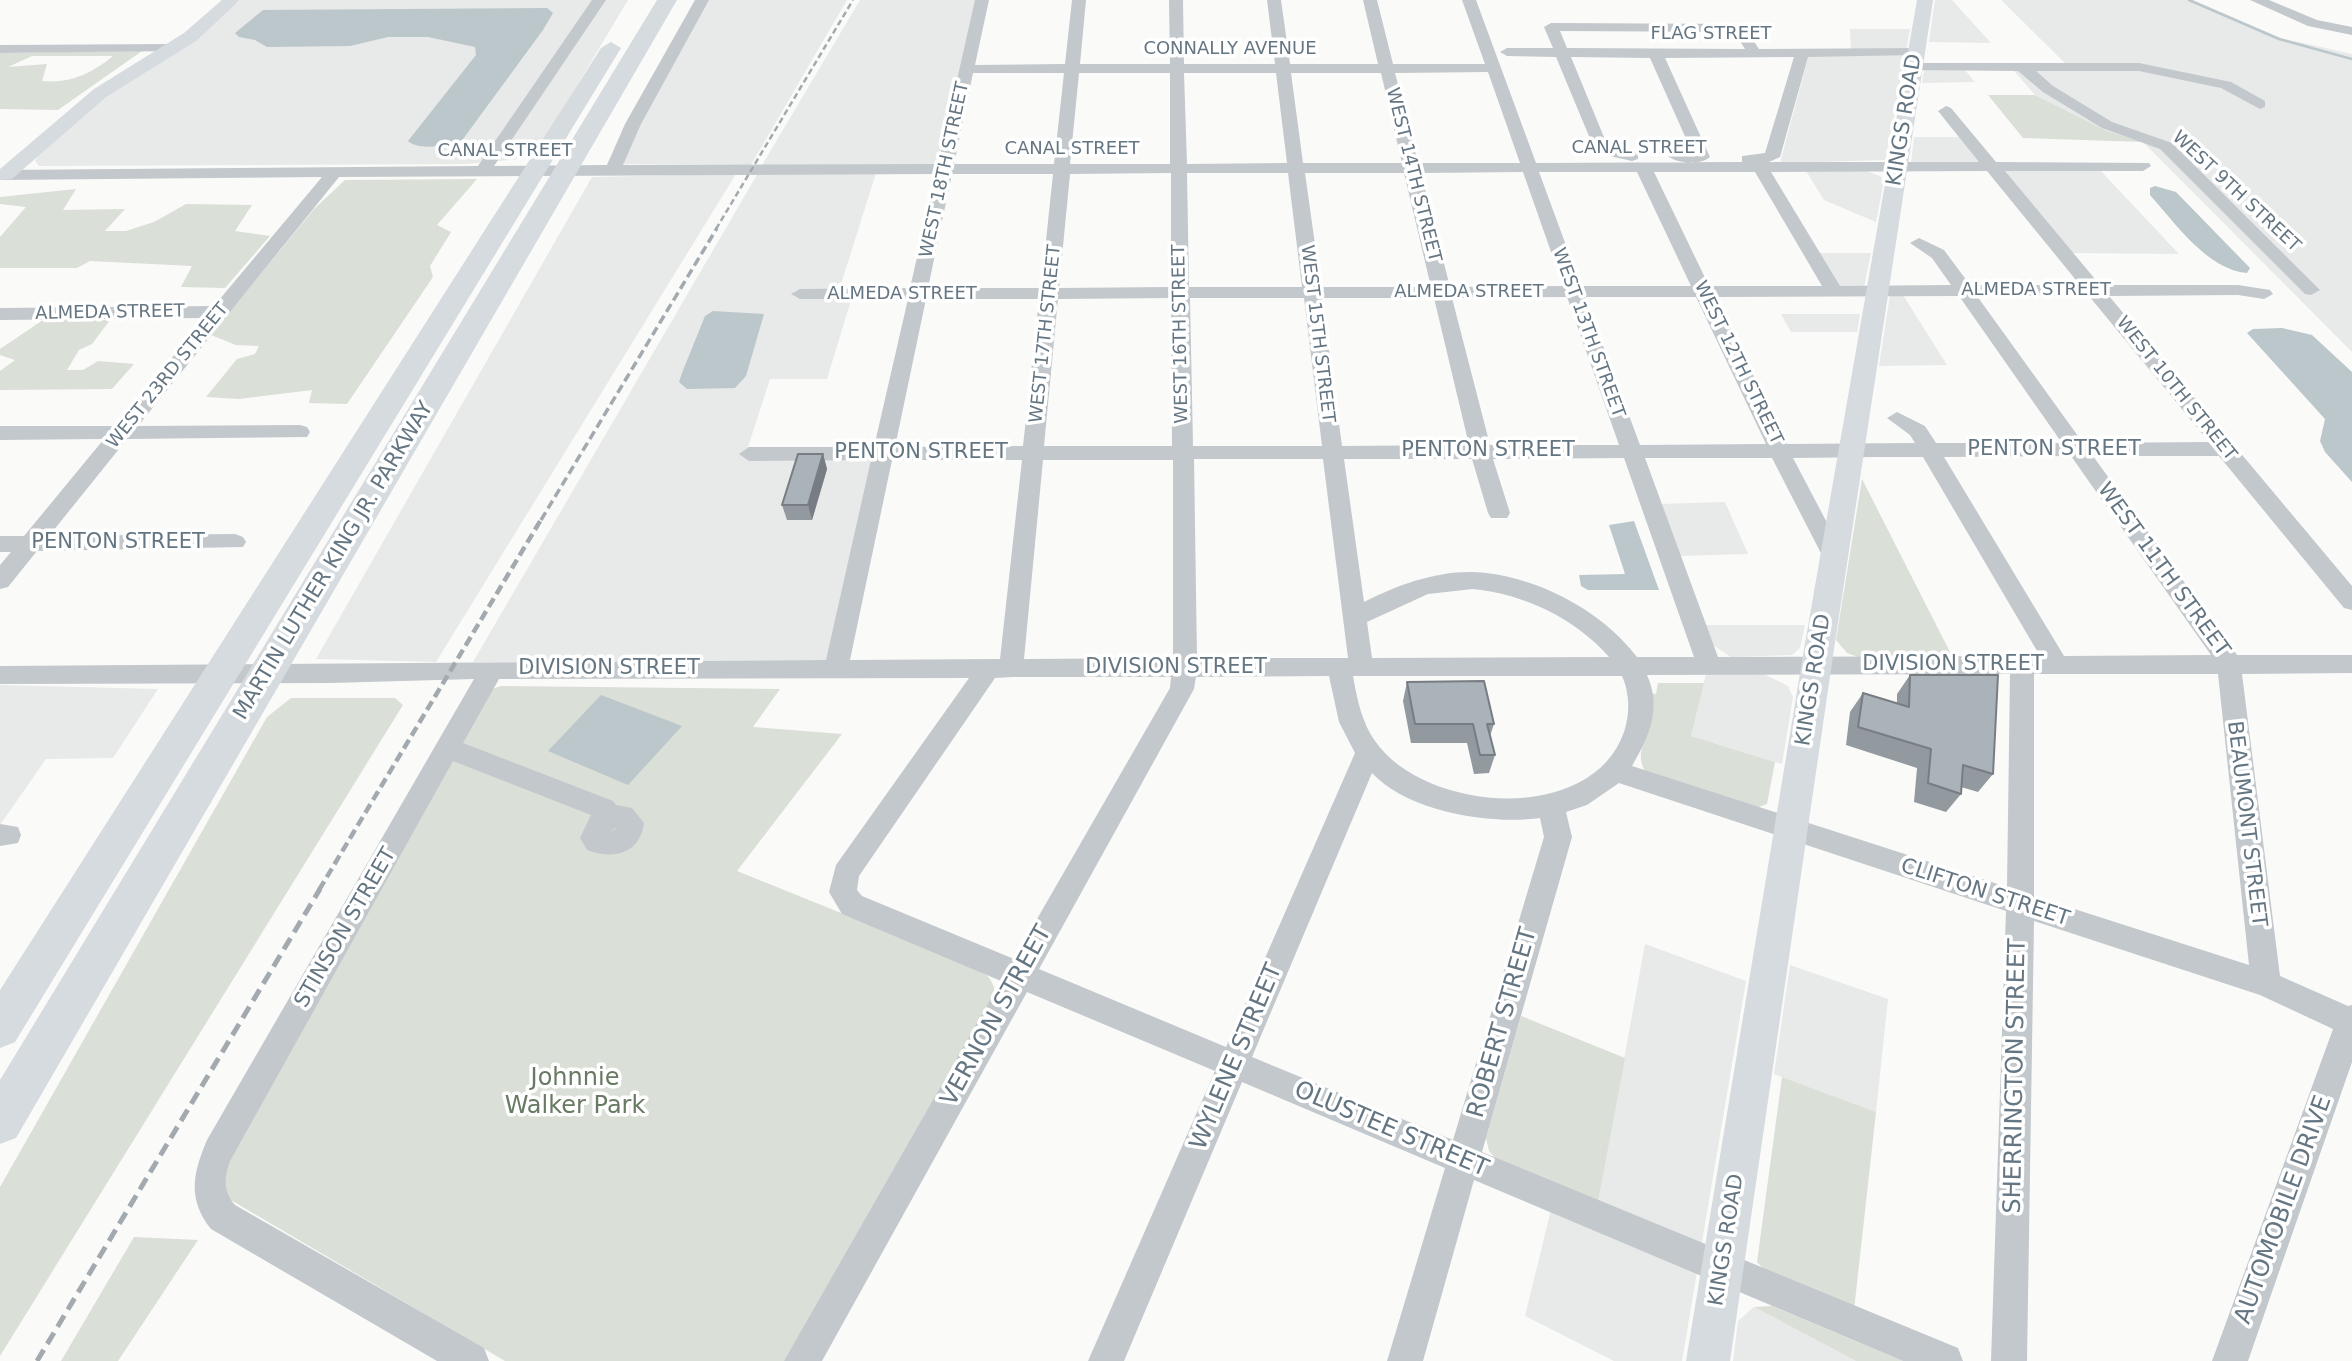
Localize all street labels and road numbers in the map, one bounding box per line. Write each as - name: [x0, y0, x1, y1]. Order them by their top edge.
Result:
- street label: FLAG STREET: [1650, 23, 1772, 45]
- street label: CONNALLY AVENUE: [1143, 38, 1317, 60]
- street label: KINGS ROAD: [1882, 52, 1928, 188]
- street label: WEST 18TH STREET: [916, 80, 974, 260]
- street label: WEST 14TH STREET: [1381, 85, 1445, 265]
- street label: WEST 9TH STREET: [2167, 127, 2305, 257]
- street label: CANAL STREET: [1571, 137, 1707, 159]
- street label: CANAL STREET: [1004, 138, 1140, 160]
- street label: CANAL STREET: [437, 140, 573, 162]
- street label: WEST 17TH STREET: [1026, 244, 1066, 424]
- street label: WEST 16TH STREET: [1169, 244, 1193, 424]
- street label: WEST 15TH STREET: [1295, 244, 1339, 424]
- street label: WEST 13TH STREET: [1547, 245, 1629, 421]
- street label: WEST 12TH STREET: [1689, 278, 1787, 448]
- street label: ALMEDA STREET: [1961, 279, 2111, 301]
- street label: ALMEDA STREET: [1394, 281, 1544, 303]
- street label: ALMEDA STREET: [827, 283, 977, 305]
- street label: WEST 23RD STREET: [103, 299, 233, 453]
- street label: ALMEDA STREET: [35, 301, 185, 325]
- street label: WEST 10TH STREET: [2111, 313, 2241, 465]
- street label: MARTIN LUTHER KING JR. PARKWAY: [229, 397, 439, 725]
- street label: PENTON STREET: [1967, 437, 2141, 463]
- street label: PENTON STREET: [1401, 438, 1575, 464]
- street label: PENTON STREET: [834, 440, 1008, 466]
- street label: WEST 11TH STREET: [2091, 478, 2235, 662]
- street label: PENTON STREET: [31, 530, 205, 556]
- street label: KINGS ROAD: [1791, 612, 1837, 748]
- street label: DIVISION STREET: [1862, 652, 2044, 678]
- street label: DIVISION STREET: [1085, 655, 1267, 681]
- street label: DIVISION STREET: [518, 656, 700, 682]
- street label: BEAUMONT STREET: [2221, 720, 2271, 928]
- street label: STINSON STREET: [290, 844, 402, 1012]
- street label: CLIFTON STREET: [1897, 854, 2073, 932]
- street label: VERNON STREET: [935, 921, 1059, 1111]
- street label: ROBERT STREET: [1462, 925, 1544, 1121]
- street label: SHERRINGTON STREET: [1999, 938, 2033, 1214]
- street label: WYLENE STREET: [1185, 960, 1289, 1154]
- street label: OLUSTEE STREET: [1290, 1076, 1492, 1184]
- street label: AUTOMOBILE DRIVE: [2229, 1092, 2339, 1328]
- street label: KINGS ROAD: [1704, 1172, 1750, 1308]

